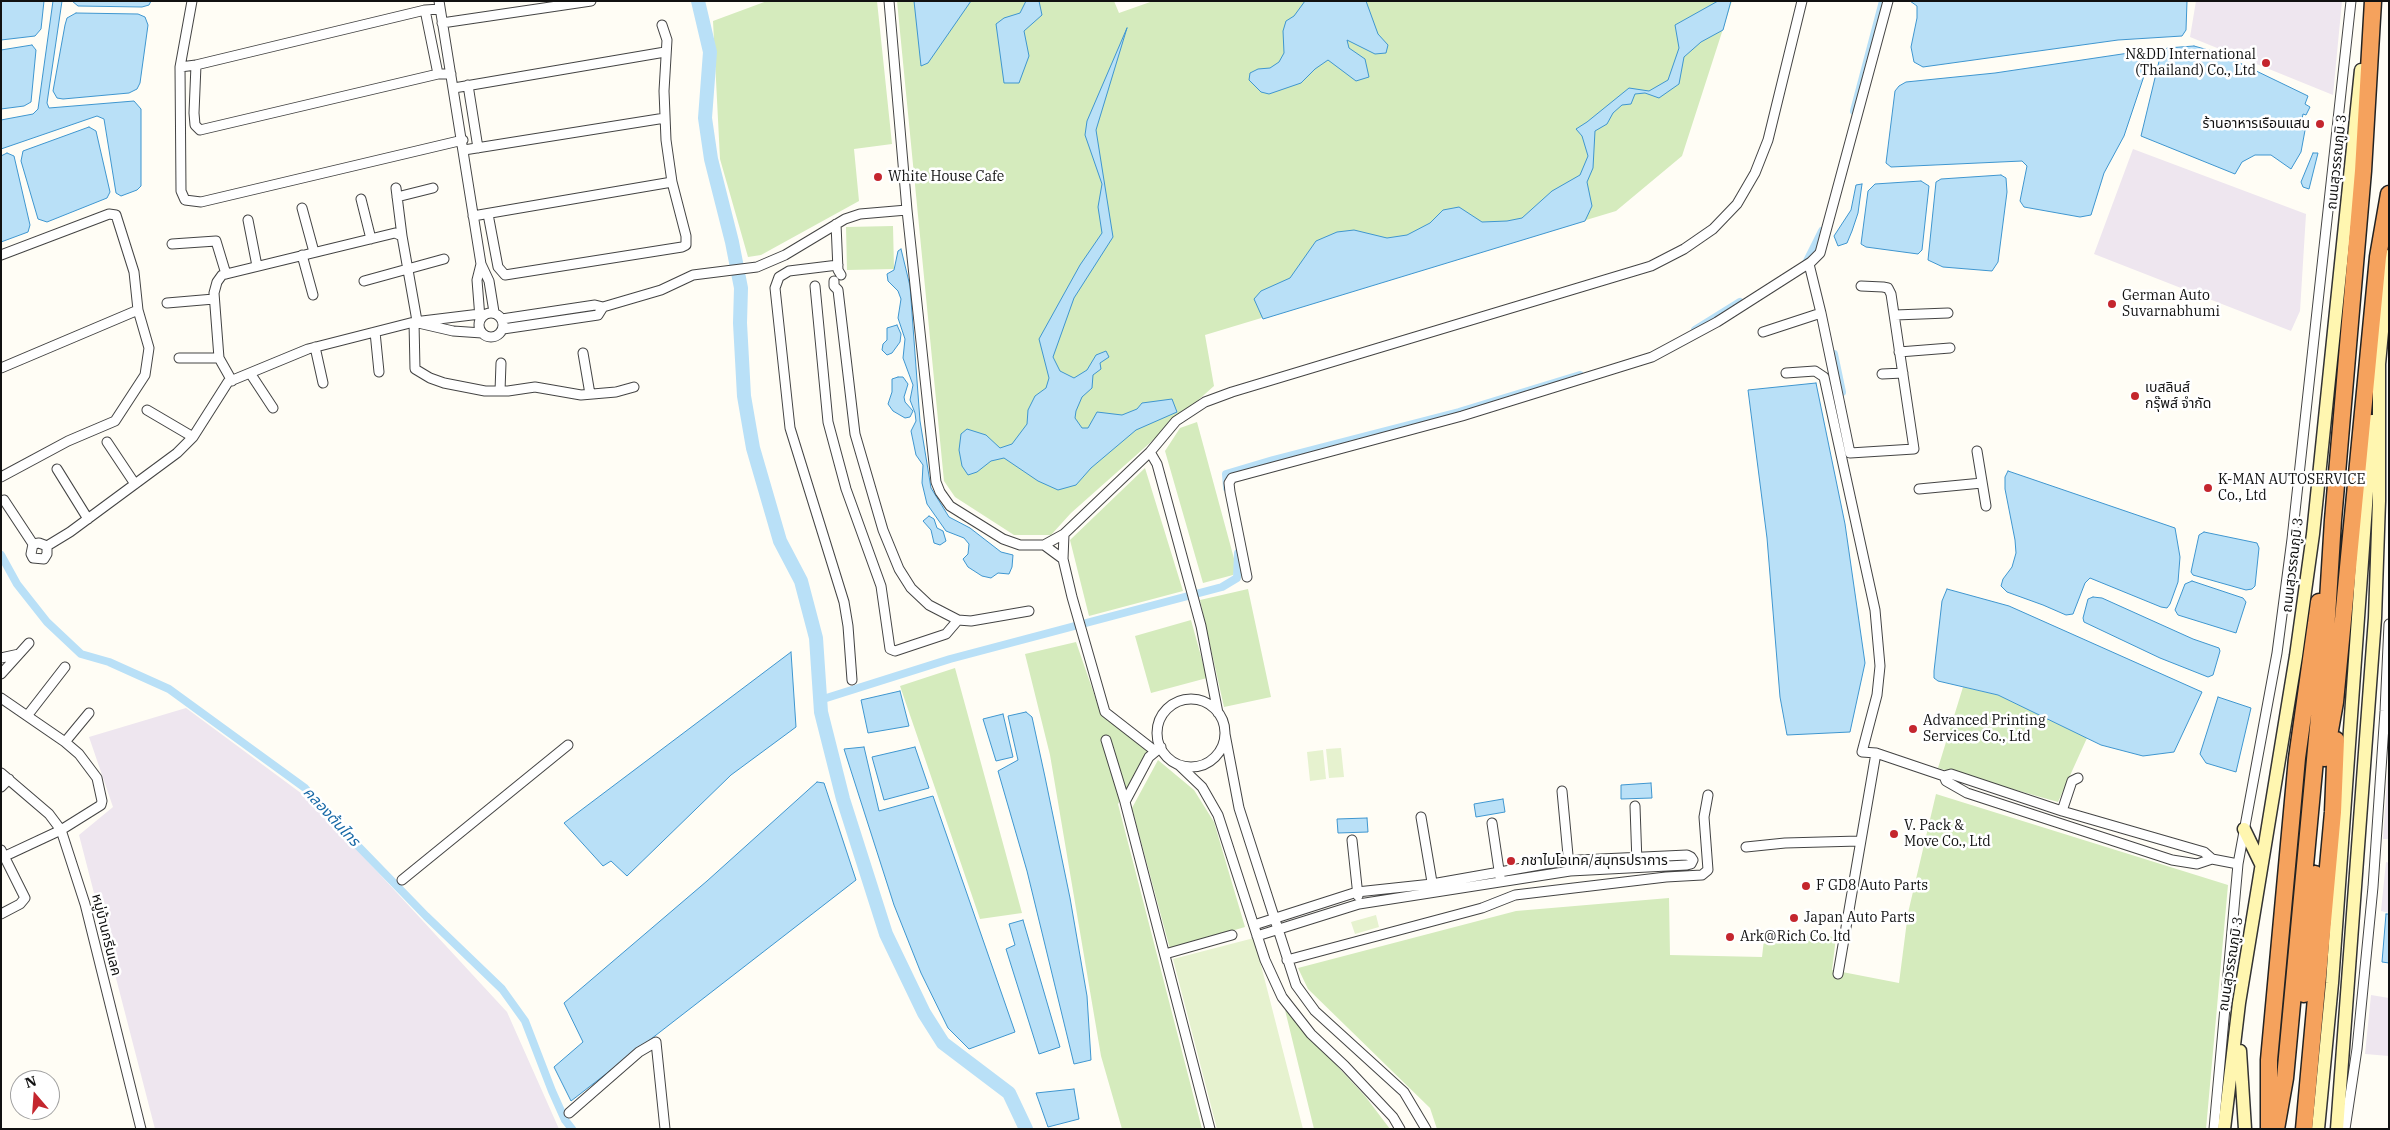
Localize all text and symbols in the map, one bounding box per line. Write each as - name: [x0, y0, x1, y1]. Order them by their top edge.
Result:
- place label: N&DD International (Thailand) Co., Ltd: [2125, 47, 2256, 80]
- marker: N&DD International (Thailand) Co., Ltd: [2260, 57, 2272, 69]
- street label: ถนนสุวรรณภูมิ 3: [2324, 114, 2350, 210]
- place label: ร้านอาหารเรือนแสน: [2203, 116, 2310, 132]
- marker: ร้านอาหารเรือนแสน: [2314, 118, 2326, 130]
- place label: White House Cafe: [888, 169, 1004, 185]
- marker: White House Cafe: [872, 171, 884, 183]
- place label: German Auto Suvarnabhumi: [2122, 288, 2220, 321]
- marker: German Auto Suvarnabhumi: [2106, 298, 2118, 310]
- place label: เบสลินส์ กรุ๊พส์ จำกัด: [2145, 380, 2211, 412]
- marker: เบสลินส์ กรุ๊พส์ จำกัด: [2129, 390, 2141, 402]
- place label: K-MAN AUTOSERVICE Co., Ltd: [2218, 472, 2365, 504]
- marker: K-MAN AUTOSERVICE Co., Ltd: [2202, 482, 2214, 494]
- street label: ถนนสุวรรณภูมิ 3: [2279, 517, 2307, 613]
- place label: Advanced Printing Services Co., Ltd: [1923, 713, 2045, 746]
- marker: Advanced Printing Services Co., Ltd: [1907, 723, 1919, 735]
- water label: คลองต้นไทร: [299, 784, 363, 850]
- place label: V. Pack & Move Co., Ltd: [1904, 818, 1991, 850]
- marker: V. Pack & Move Co., Ltd: [1888, 828, 1900, 840]
- place label: ภชาไบโอเทค/สมุทรปราการ: [1521, 853, 1668, 869]
- marker: ภชาไบโอเทค/สมุทรปราการ: [1505, 855, 1517, 867]
- place label: F GD8 Auto Parts: [1816, 878, 1928, 894]
- marker: F GD8 Auto Parts: [1800, 880, 1812, 892]
- street label: หมู่บ้านกรีนเลค: [88, 892, 124, 978]
- place label: Japan Auto Parts: [1804, 910, 1915, 926]
- marker: Japan Auto Parts: [1788, 912, 1800, 924]
- street label: ถนนสุวรรณภูมิ 3: [2215, 915, 2247, 1013]
- place label: Ark@Rich Co. ltd: [1740, 929, 1851, 945]
- marker: Ark@Rich Co. ltd: [1724, 931, 1736, 943]
- north arrow: [10, 1070, 60, 1120]
- text: N: [23, 1071, 39, 1092]

